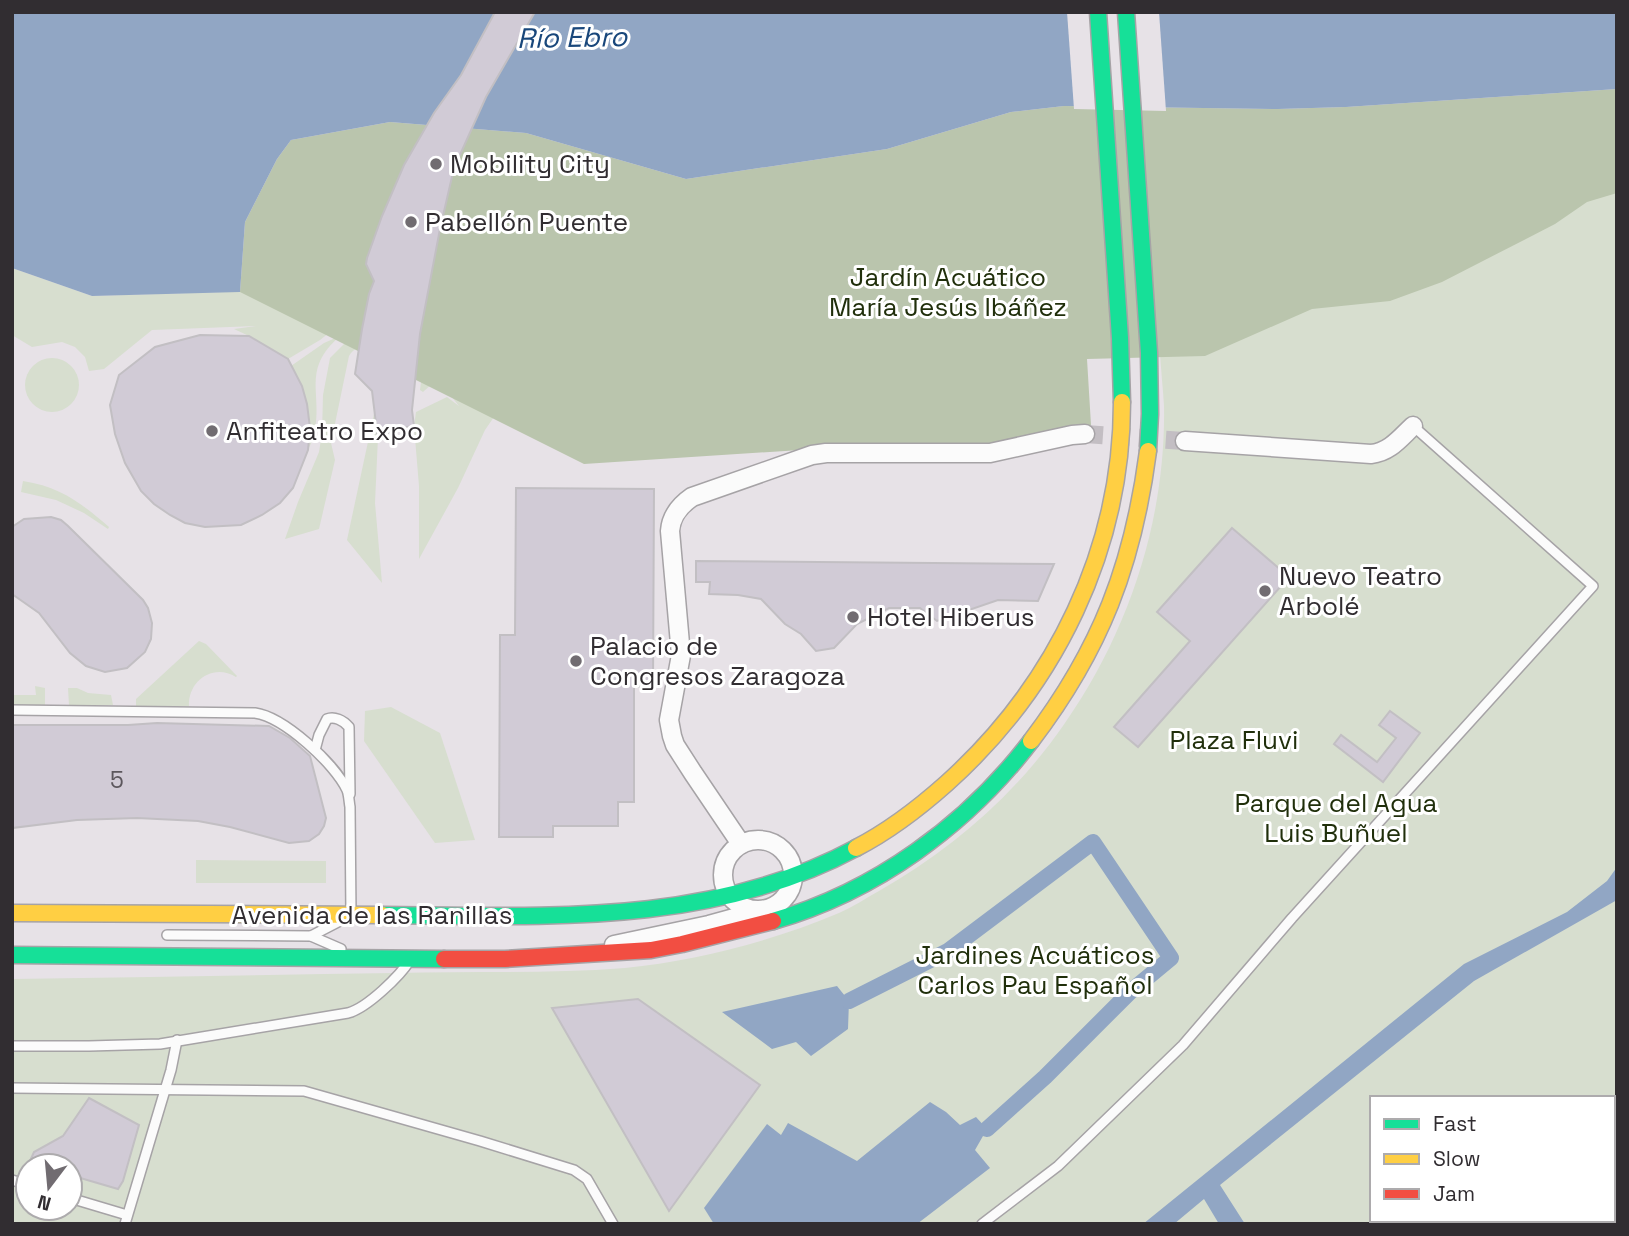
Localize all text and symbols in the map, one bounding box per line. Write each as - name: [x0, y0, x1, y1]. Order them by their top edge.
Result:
- water label: Río Ebro: [517, 18, 628, 56]
- place label: Mobility City: [450, 147, 610, 181]
- marker: Mobility City: [428, 156, 444, 172]
- place label: Pabellón Puente: [425, 205, 628, 239]
- marker: Pabellón Puente: [403, 214, 419, 230]
- park label: Jardín Acuático María Jesús Ibáñez: [829, 260, 1067, 324]
- place label: Anfiteatro Expo: [226, 414, 423, 448]
- marker: Anfiteatro Expo: [204, 423, 220, 439]
- place label: Nuevo Teatro Arbolé: [1279, 559, 1442, 623]
- marker: Nuevo Teatro Arbolé: [1257, 583, 1273, 599]
- place label: Hotel Hiberus: [867, 600, 1035, 634]
- marker: Hotel Hiberus: [845, 609, 861, 625]
- place label: Palacio de Congresos Zaragoza: [590, 629, 845, 693]
- marker: Palacio de Congresos Zaragoza: [568, 653, 584, 669]
- park label: Plaza Fluvi: [1170, 723, 1298, 757]
- house number: 5: [110, 765, 124, 795]
- park label: Parque del Agua Luis Buñuel: [1234, 786, 1438, 850]
- street label: Avenida de las Ranillas: [232, 898, 512, 932]
- park label: Jardines Acuáticos Carlos Pau Español: [915, 938, 1155, 1002]
- legend: [1370, 1096, 1615, 1222]
- text: Fast: [1433, 1110, 1477, 1137]
- text: Slow: [1433, 1145, 1481, 1172]
- north arrow: [14, 1152, 84, 1222]
- text: Jam: [1433, 1180, 1475, 1207]
- text: N: [35, 1189, 54, 1217]

